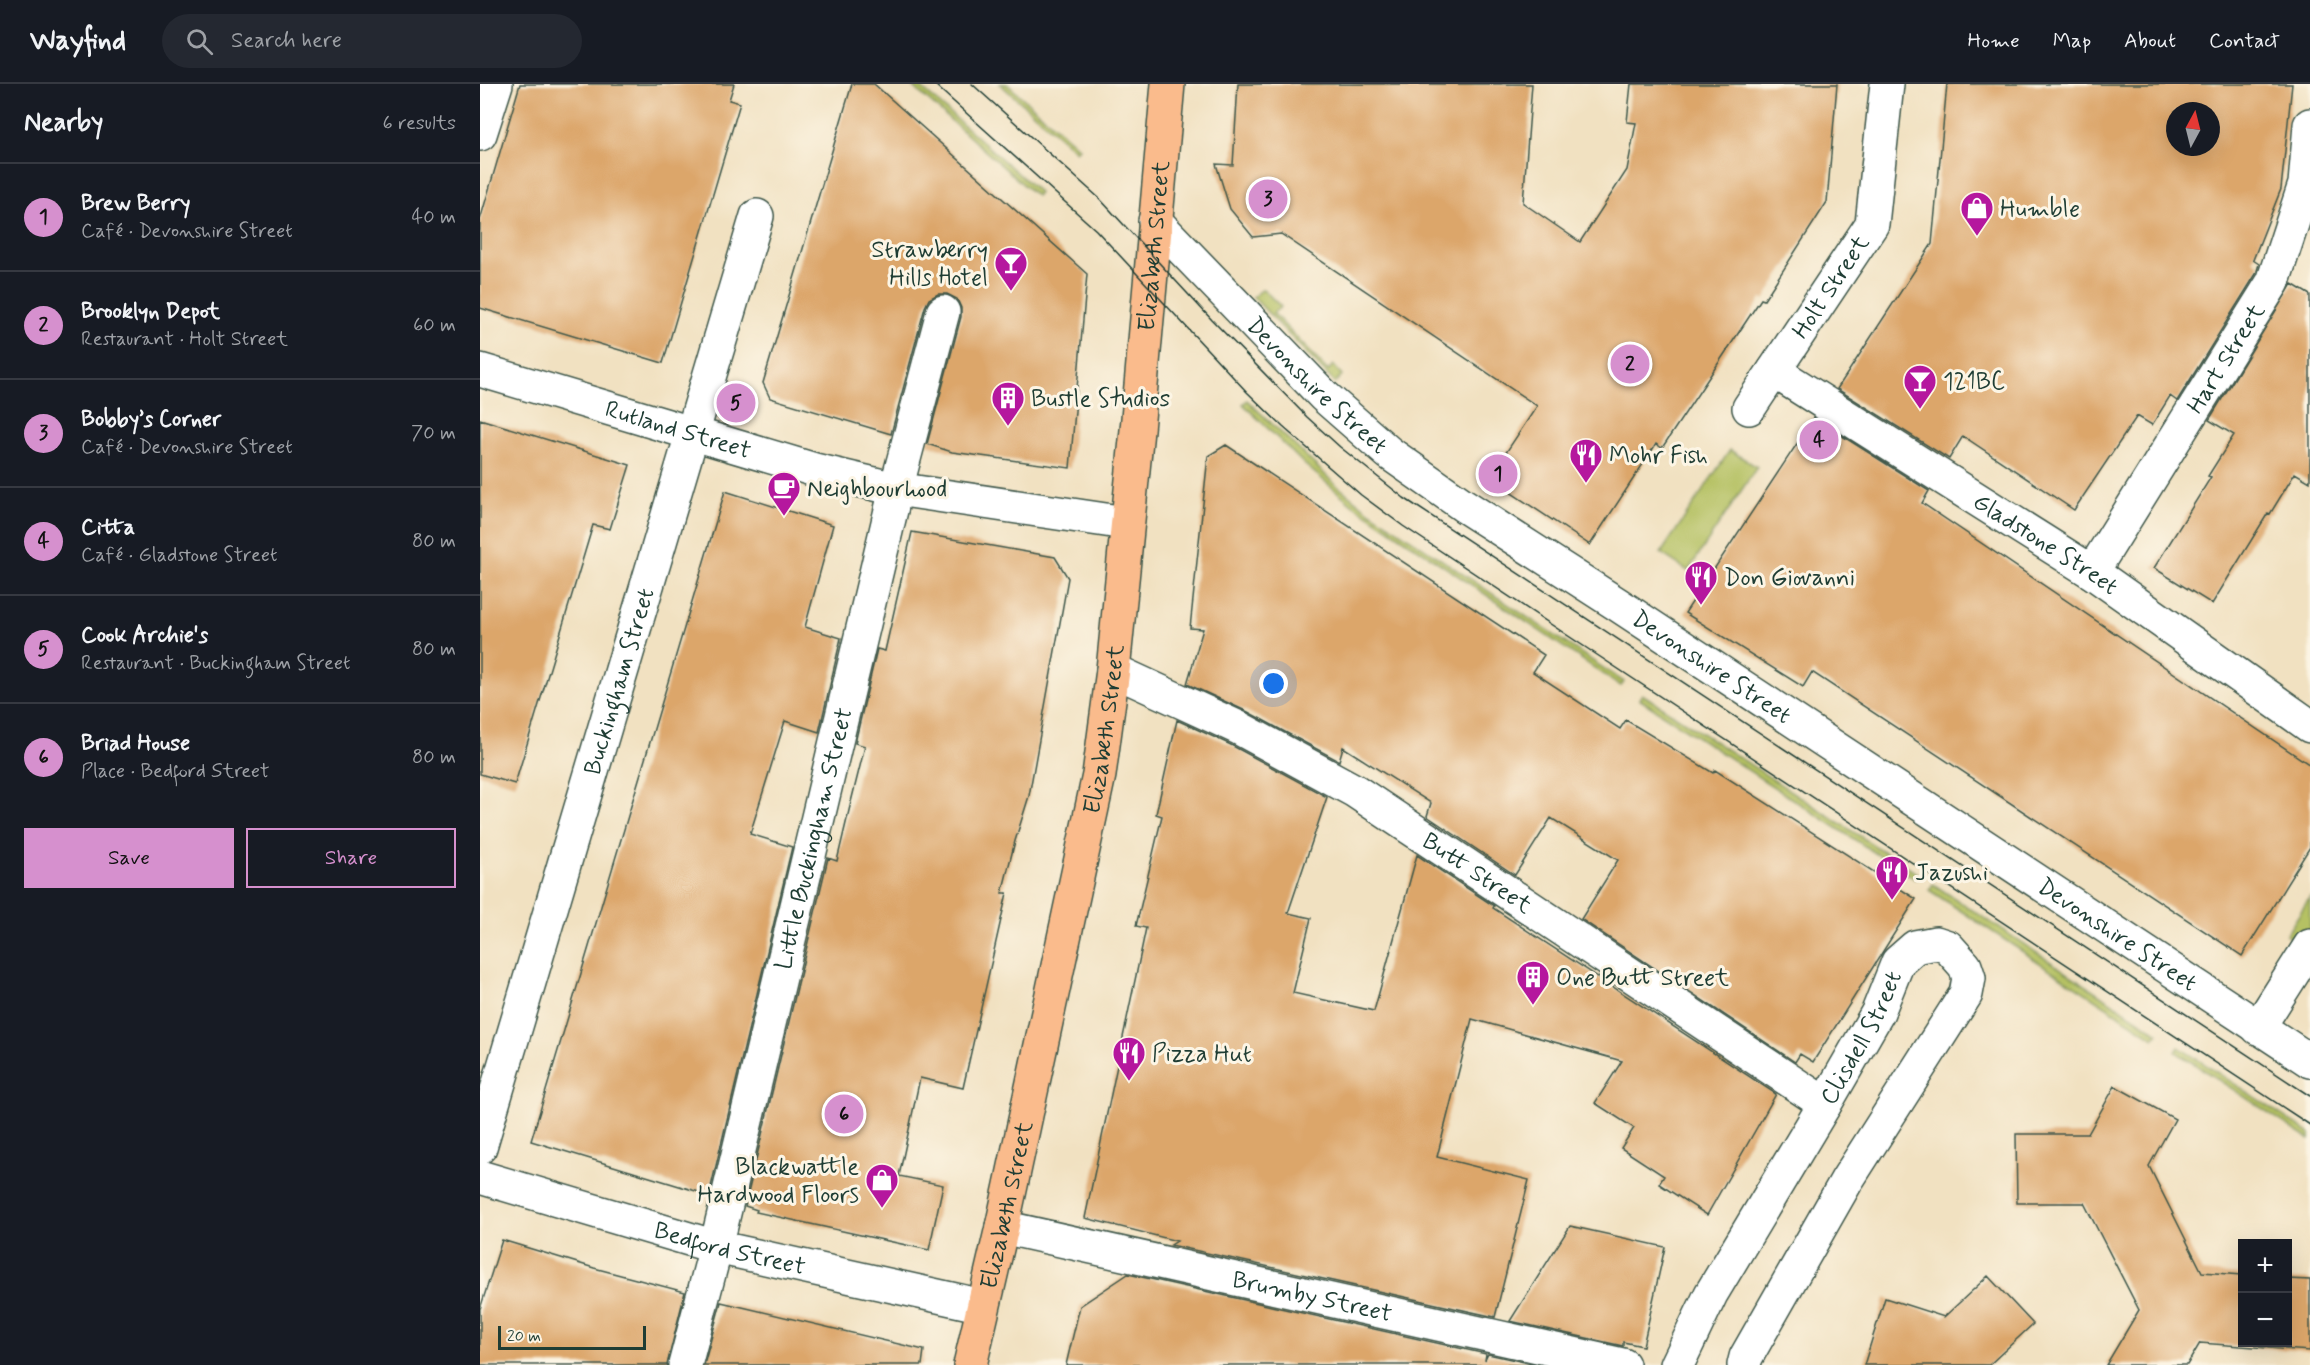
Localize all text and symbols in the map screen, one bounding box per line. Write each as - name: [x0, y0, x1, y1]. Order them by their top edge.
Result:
- search box: [162, 14, 582, 68]
- text: Wayfind: [30, 23, 126, 60]
- icon: search: [183, 25, 216, 58]
- text: Search here: [231, 27, 342, 55]
- text: Home: [1968, 27, 2020, 55]
- text: Map: [2053, 27, 2091, 55]
- text: About: [2124, 27, 2176, 55]
- text: Contact: [2209, 27, 2280, 55]
- north arrow: [2166, 102, 2220, 156]
- text: Nearby: [24, 106, 103, 140]
- text: 6 results: [383, 110, 456, 137]
- street label: Elizabeth Street: [1132, 159, 1178, 332]
- pin: 3: [1248, 176, 1288, 222]
- text: Brew Berry: [81, 190, 190, 218]
- shop icon: Humble: [1959, 190, 1995, 237]
- place label: Humble: [2000, 194, 2080, 225]
- text: 1: [39, 204, 48, 231]
- text: 40 m: [412, 204, 456, 231]
- text: Café · Devonshire Street: [81, 218, 293, 245]
- street label: Holt Street: [1786, 230, 1877, 345]
- place label: Strawberry Hills Hotel: [871, 235, 988, 294]
- bar icon: Strawberry Hills Hotel: [993, 245, 1029, 292]
- text: Brooklyn Depot: [81, 298, 220, 326]
- street label: Hart Street: [2181, 298, 2273, 420]
- street label: Devonshire Street: [1239, 311, 1394, 462]
- text: 2: [39, 312, 48, 339]
- text: 60 m: [413, 312, 456, 339]
- text: Restaurant · Holt Street: [81, 326, 288, 353]
- pin: 2: [1610, 342, 1650, 386]
- bar icon: 121BC: [1902, 363, 1938, 410]
- place label: 121BC: [1943, 367, 2005, 398]
- pin: 5: [716, 380, 756, 426]
- building icon: Bustle Studios: [990, 380, 1026, 427]
- place label: Bustle Studios: [1031, 384, 1170, 415]
- street label: Rutland Street: [601, 394, 755, 467]
- text: Bobby’s Corner: [81, 406, 221, 434]
- pin: 4: [1800, 418, 1838, 462]
- text: 3: [39, 420, 48, 447]
- text: 70 m: [411, 420, 456, 447]
- text: Café · Devonshire Street: [81, 434, 293, 461]
- restaurant icon: Mohr Fish: [1568, 437, 1604, 484]
- place label: Mohr Fish: [1609, 441, 1708, 472]
- pin: 1: [1478, 452, 1518, 496]
- cafe icon: Neighbourhood: [766, 470, 802, 517]
- place label: Neighbourhood: [807, 474, 947, 505]
- street label: Gladstone Street: [1967, 487, 2124, 603]
- text: Citta: [81, 514, 135, 542]
- text: 4: [38, 528, 49, 555]
- text: 80 m: [412, 528, 456, 555]
- text: Café · Gladstone Street: [81, 542, 277, 569]
- restaurant icon: Don Giovanni: [1683, 559, 1719, 606]
- place label: Don Giovanni: [1724, 563, 1855, 594]
- street label: Buckingham Street: [578, 584, 662, 779]
- street label: Devonshire Street: [1625, 604, 1797, 732]
- text: Cook Archie's: [81, 622, 208, 650]
- text: 5: [38, 636, 50, 663]
- text: 80 m: [412, 636, 456, 663]
- street label: Elizabeth Street: [1077, 643, 1132, 817]
- text: Restaurant · Buckingham Street: [81, 650, 350, 677]
- your location: [1259, 669, 1288, 698]
- street label: Little Buckingham Street: [768, 705, 861, 973]
- text: Briad House: [81, 730, 190, 758]
- text: 6: [38, 744, 49, 771]
- text: 80 m: [412, 744, 456, 771]
- text: Place · Bedford Street: [81, 758, 270, 785]
- street label: Butt Street: [1416, 826, 1538, 922]
- button: Save: [24, 828, 234, 888]
- button: Share: [246, 828, 456, 888]
- restaurant icon: Jazushi: [1874, 854, 1910, 901]
- place label: Jazushi: [1915, 858, 1988, 889]
- street label: Devonshire Street: [2031, 872, 2203, 999]
- building icon: One Butt Street: [1515, 959, 1551, 1006]
- place label: One Butt Street: [1556, 963, 1729, 994]
- street label: Clisdell Street: [1814, 967, 1910, 1111]
- restaurant icon: Pizza Hut: [1111, 1035, 1147, 1082]
- place label: Pizza Hut: [1152, 1039, 1252, 1070]
- pin: 6: [824, 1092, 864, 1136]
- street label: Elizabeth Street: [974, 1119, 1041, 1292]
- place label: Blackwattle Hardwood Floors: [698, 1152, 859, 1211]
- shop icon: Blackwattle Hardwood Floors: [864, 1162, 900, 1209]
- street label: Bedford Street: [650, 1215, 808, 1283]
- map controls: [2238, 1239, 2292, 1347]
- button: +: [2238, 1239, 2292, 1293]
- street label: Brumby Street: [1229, 1265, 1395, 1330]
- button: −: [2238, 1293, 2292, 1347]
- scale bar: [498, 1323, 646, 1350]
- text: 20 m: [507, 1326, 541, 1347]

